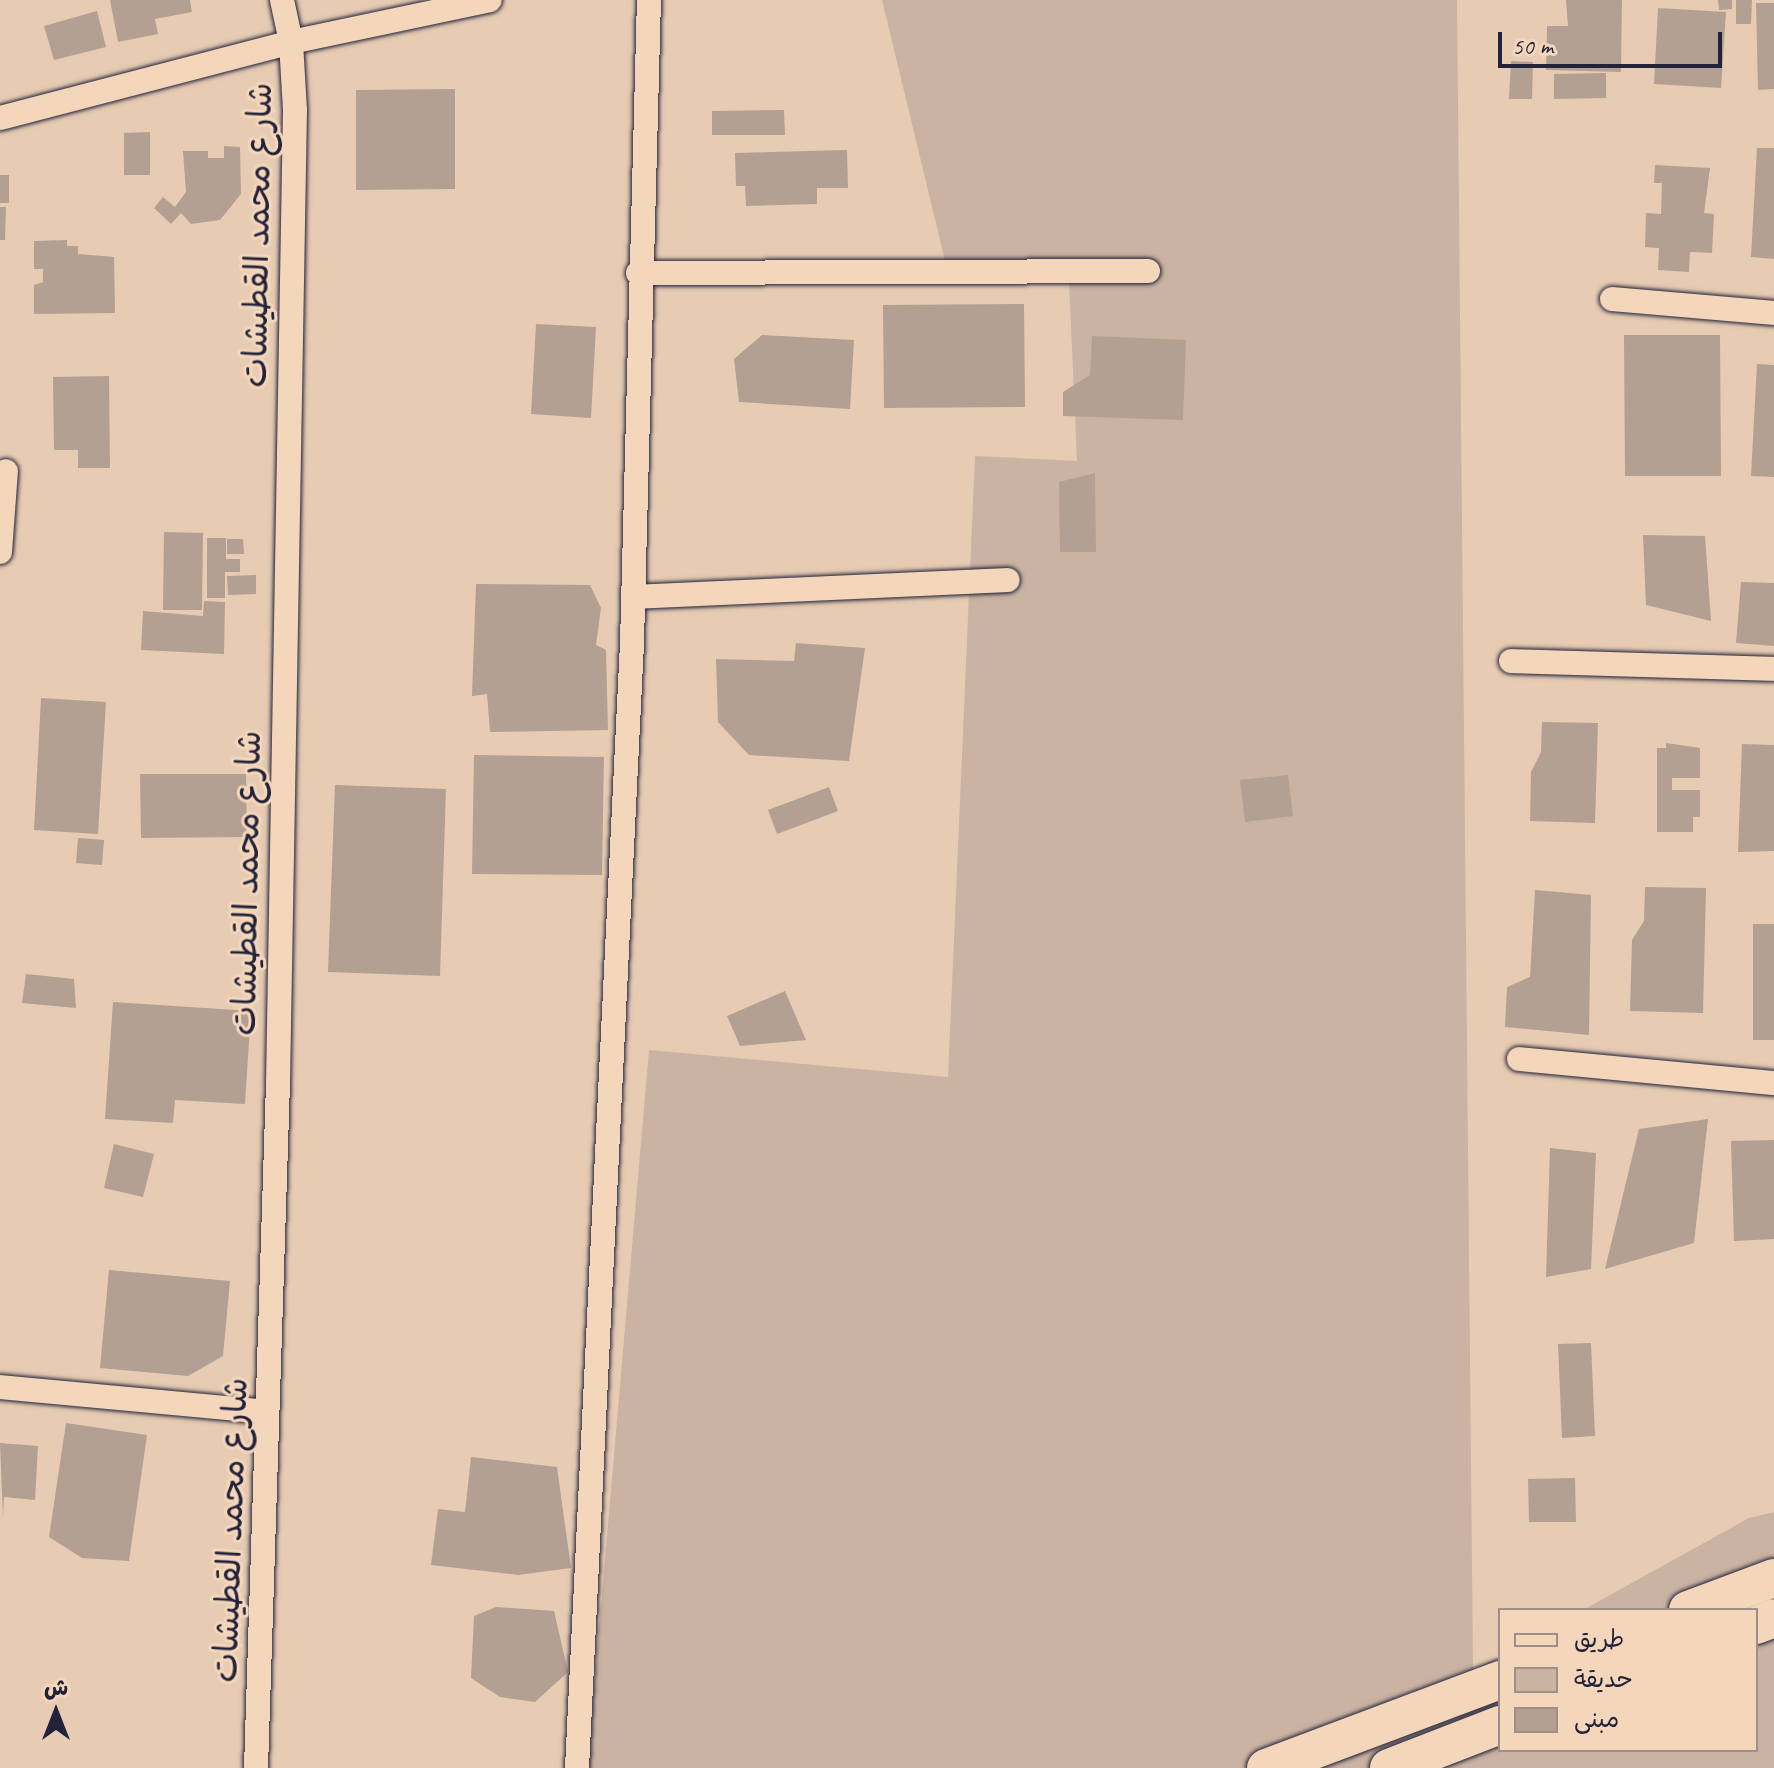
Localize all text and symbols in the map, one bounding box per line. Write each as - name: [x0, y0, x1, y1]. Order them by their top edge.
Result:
- scale bar: [1502, 16, 1726, 66]
- text: 50 m: [1512, 31, 1553, 61]
- street label: شارع محمد القطيشات: [234, 82, 280, 388]
- street label: شارع محمد القطيشات: [223, 730, 269, 1036]
- street label: شارع محمد القطيشات: [204, 1377, 256, 1683]
- legend: [1498, 1608, 1758, 1752]
- text: طريق: [1574, 1624, 1624, 1654]
- text: حديقة: [1574, 1664, 1633, 1694]
- north arrow: [16, 1672, 96, 1752]
- text: ش: [44, 1674, 68, 1702]
- text: مبنى: [1574, 1704, 1619, 1734]

